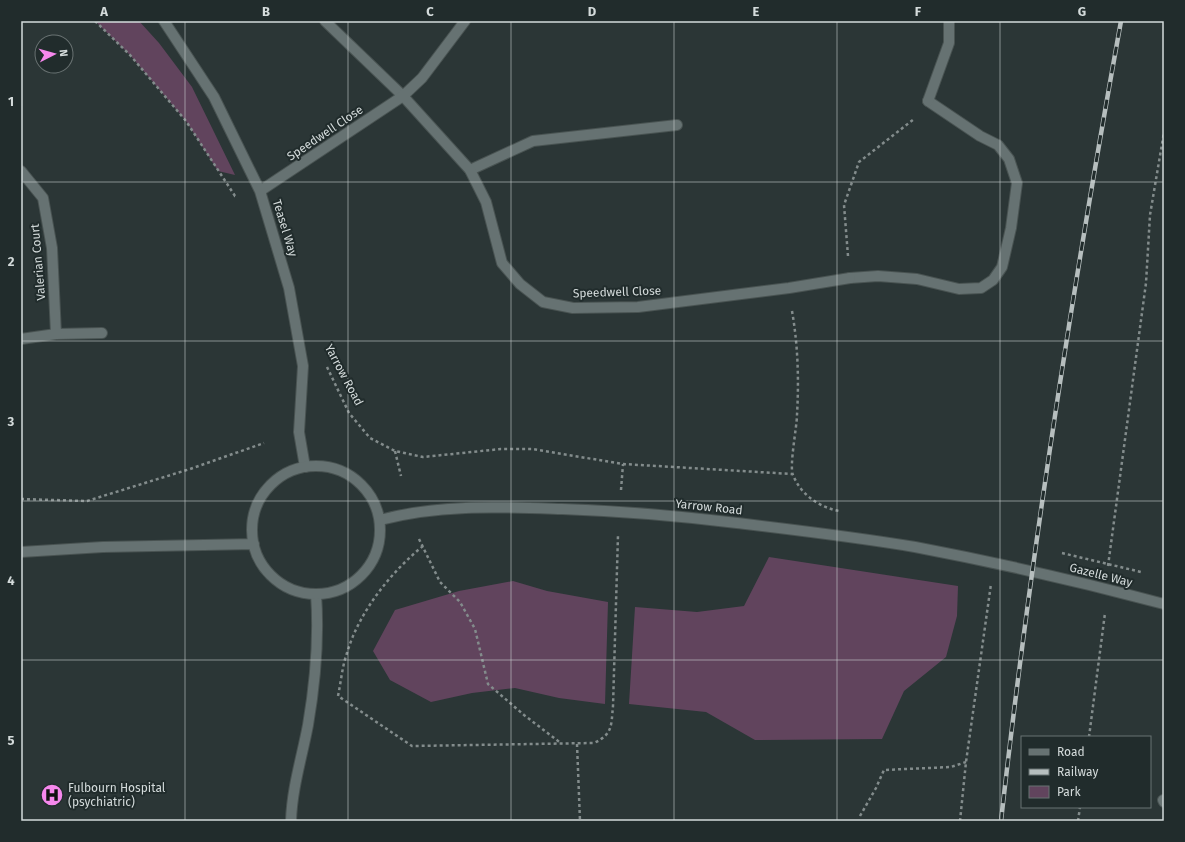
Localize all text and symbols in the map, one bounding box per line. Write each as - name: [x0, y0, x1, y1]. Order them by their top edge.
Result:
- text: A: [99, 4, 108, 19]
- text: B: [262, 4, 270, 19]
- text: C: [426, 4, 434, 19]
- text: D: [588, 4, 597, 19]
- text: E: [753, 4, 760, 19]
- text: F: [915, 4, 922, 19]
- text: G: [1078, 4, 1086, 19]
- north arrow: [34, 34, 74, 74]
- text: N: [57, 49, 70, 57]
- text: 1: [8, 94, 14, 109]
- street label: Speedwell Close: [284, 102, 366, 164]
- street label: Teasel Way: [270, 198, 300, 258]
- street label: Valerian Court: [28, 222, 48, 301]
- text: 2: [8, 254, 15, 269]
- street label: Speedwell Close: [573, 283, 661, 301]
- street label: Yarrow Road: [322, 342, 366, 408]
- text: 3: [7, 414, 15, 429]
- street label: Yarrow Road: [675, 497, 743, 517]
- street label: Gazelle Way: [1068, 560, 1134, 590]
- text: 4: [7, 573, 15, 588]
- text: 5: [8, 733, 15, 748]
- legend: [1021, 736, 1151, 808]
- text: Road: [1057, 745, 1085, 759]
- text: Railway: [1057, 765, 1098, 779]
- place label: Fulbourn Hospital (psychiatric): [68, 781, 166, 809]
- hospital icon: Fulbourn Hospital (psychiatric): [39, 782, 65, 808]
- text: Park: [1057, 785, 1081, 799]

